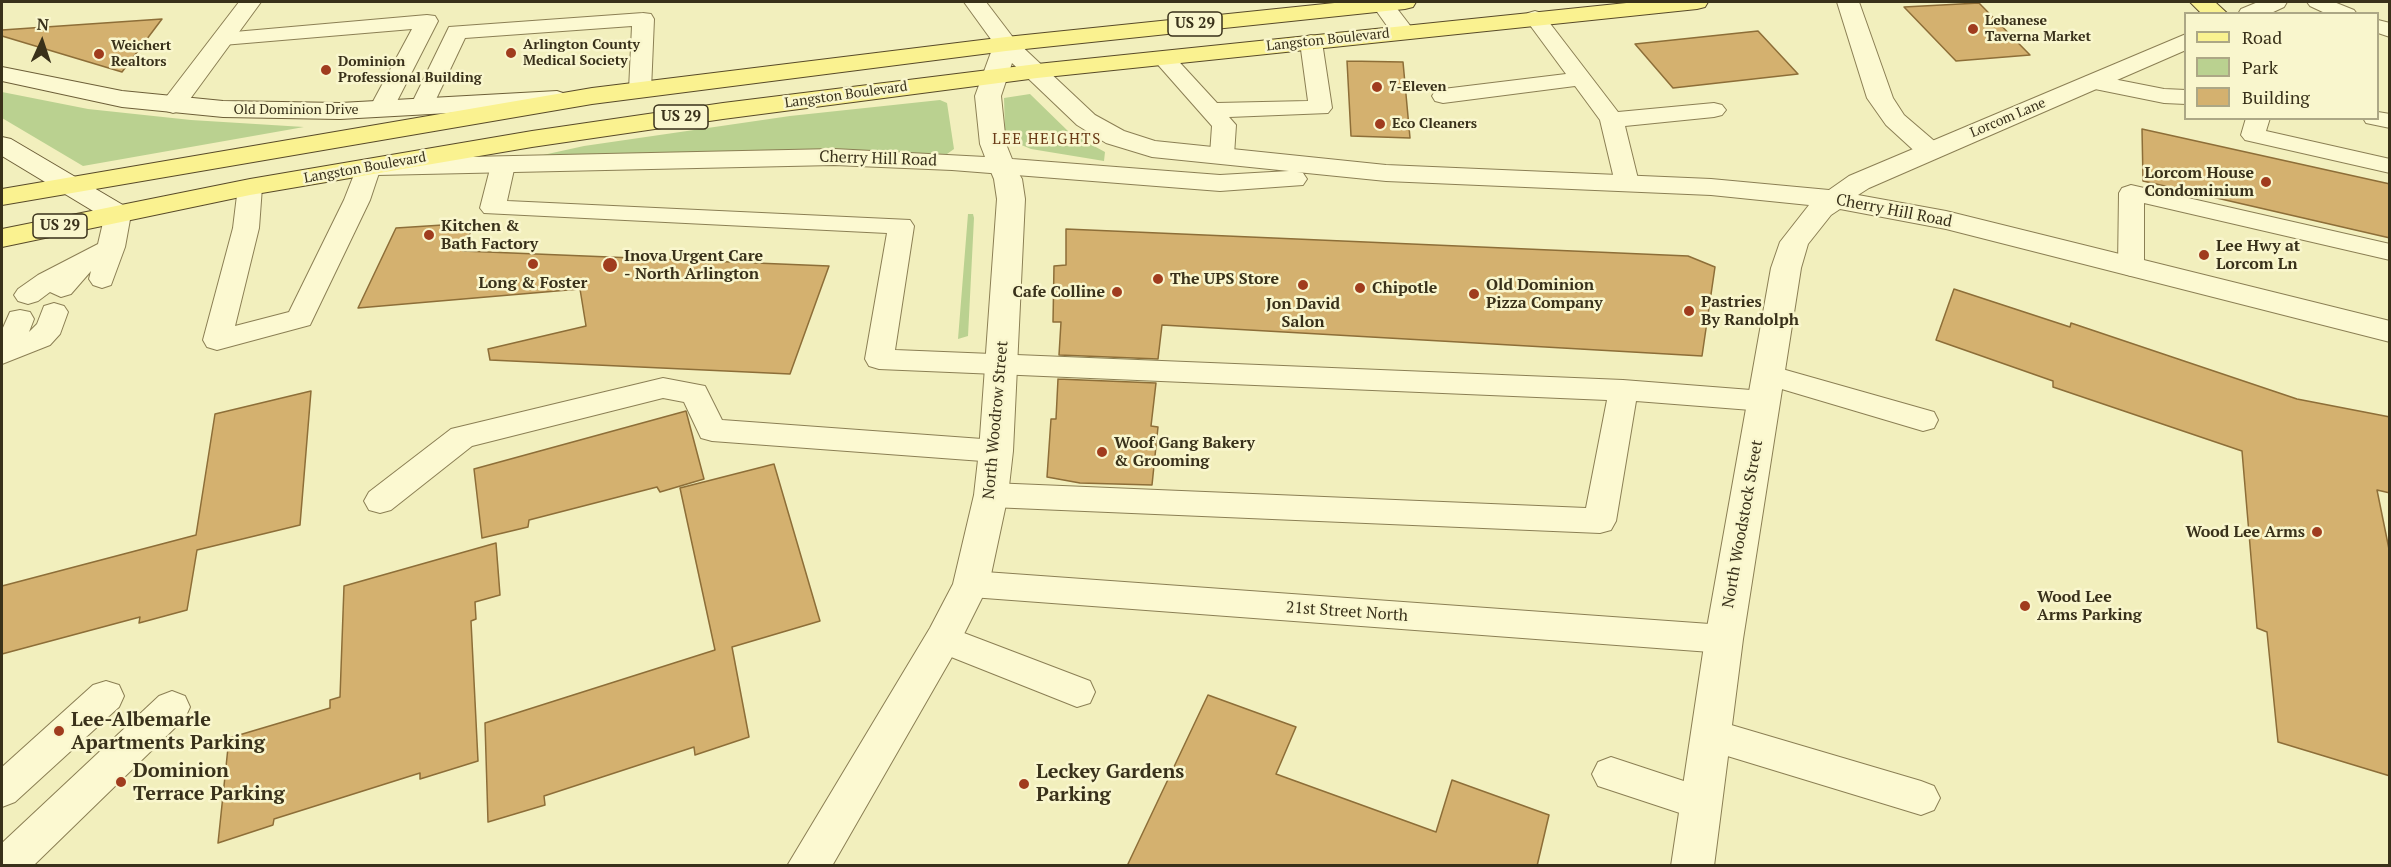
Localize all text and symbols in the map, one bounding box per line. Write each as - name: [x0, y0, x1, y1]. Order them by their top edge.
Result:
- north arrow: [12, 12, 72, 72]
- road number: US 29: [1168, 12, 1222, 36]
- legend: [2184, 12, 2379, 120]
- text: N: [36, 13, 50, 35]
- place label: Lebanese Taverna Market: [1985, 13, 2091, 46]
- marker: Lebanese Taverna Market: [1966, 22, 1980, 36]
- street label: Langston Boulevard: [1266, 25, 1390, 55]
- text: Road: [2242, 25, 2282, 49]
- place label: Arlington County Medical Society: [523, 37, 640, 70]
- place label: Weichert Realtors: [111, 38, 171, 70]
- marker: Arlington County Medical Society: [504, 46, 518, 60]
- marker: Weichert Realtors: [92, 47, 106, 61]
- place label: Dominion Professional Building: [338, 54, 482, 86]
- text: Park: [2242, 55, 2278, 79]
- marker: Dominion Professional Building: [319, 63, 333, 77]
- street label: Langston Boulevard: [784, 78, 908, 112]
- place label: 7-Eleven: [1389, 79, 1447, 95]
- marker: 7-Eleven: [1370, 80, 1384, 94]
- text: Building: [2242, 85, 2310, 109]
- street label: Lorcom Lane: [1968, 95, 2048, 141]
- street label: Old Dominion Drive: [233, 102, 359, 118]
- road number: US 29: [654, 105, 708, 129]
- place label: Eco Cleaners: [1392, 116, 1477, 132]
- marker: Eco Cleaners: [1373, 117, 1387, 131]
- district label: LEE HEIGHTS: [992, 131, 1102, 149]
- street label: Cherry Hill Road: [819, 147, 937, 171]
- street label: Langston Boulevard: [303, 149, 427, 187]
- place label: Lorcom House Condominium: [2145, 163, 2254, 201]
- marker: Lorcom House Condominium: [2259, 175, 2273, 189]
- street label: Cherry Hill Road: [1834, 190, 1954, 232]
- road number: US 29: [33, 214, 87, 238]
- place label: Kitchen & Bath Factory: [441, 216, 538, 254]
- marker: Kitchen & Bath Factory: [422, 228, 436, 242]
- place label: Lee Hwy at Lorcom Ln: [2216, 236, 2300, 274]
- place label: Inova Urgent Care - North Arlington: [624, 246, 763, 284]
- marker: Lee Hwy at Lorcom Ln: [2197, 248, 2211, 262]
- marker: Inova Urgent Care - North Arlington: [601, 256, 619, 274]
- marker: Long & Foster: [526, 257, 540, 271]
- place label: The UPS Store: [1170, 269, 1279, 289]
- marker: The UPS Store: [1151, 272, 1165, 286]
- place label: Long & Foster: [479, 273, 587, 293]
- place label: Old Dominion Pizza Company: [1486, 275, 1603, 313]
- marker: Jon David Salon: [1296, 278, 1310, 292]
- place label: Chipotle: [1372, 278, 1437, 298]
- marker: Chipotle: [1353, 281, 1367, 295]
- place label: Cafe Colline: [1013, 282, 1105, 302]
- marker: Cafe Colline: [1110, 285, 1124, 299]
- marker: Old Dominion Pizza Company: [1467, 287, 1481, 301]
- place label: Pastries By Randolph: [1701, 292, 1799, 330]
- place label: Jon David Salon: [1266, 294, 1340, 332]
- marker: Pastries By Randolph: [1682, 304, 1696, 318]
- street label: North Woodrow Street: [979, 340, 1013, 500]
- place label: Woof Gang Bakery & Grooming: [1114, 433, 1255, 471]
- street label: North Woodstock Street: [1719, 438, 1767, 610]
- marker: Woof Gang Bakery & Grooming: [1095, 445, 1109, 459]
- place label: Wood Lee Arms: [2185, 522, 2305, 542]
- marker: Wood Lee Arms: [2310, 525, 2324, 539]
- place label: Wood Lee Arms Parking: [2037, 587, 2142, 625]
- street label: 21st Street North: [1285, 598, 1409, 626]
- marker: Wood Lee Arms Parking: [2018, 599, 2032, 613]
- place label: Lee-Albemarle Apartments Parking: [71, 708, 265, 755]
- marker: Lee-Albemarle Apartments Parking: [52, 724, 66, 738]
- place label: Dominion Terrace Parking: [133, 759, 285, 806]
- place label: Leckey Gardens Parking: [1036, 760, 1184, 807]
- marker: Dominion Terrace Parking: [114, 775, 128, 789]
- marker: Leckey Gardens Parking: [1017, 777, 1031, 791]

